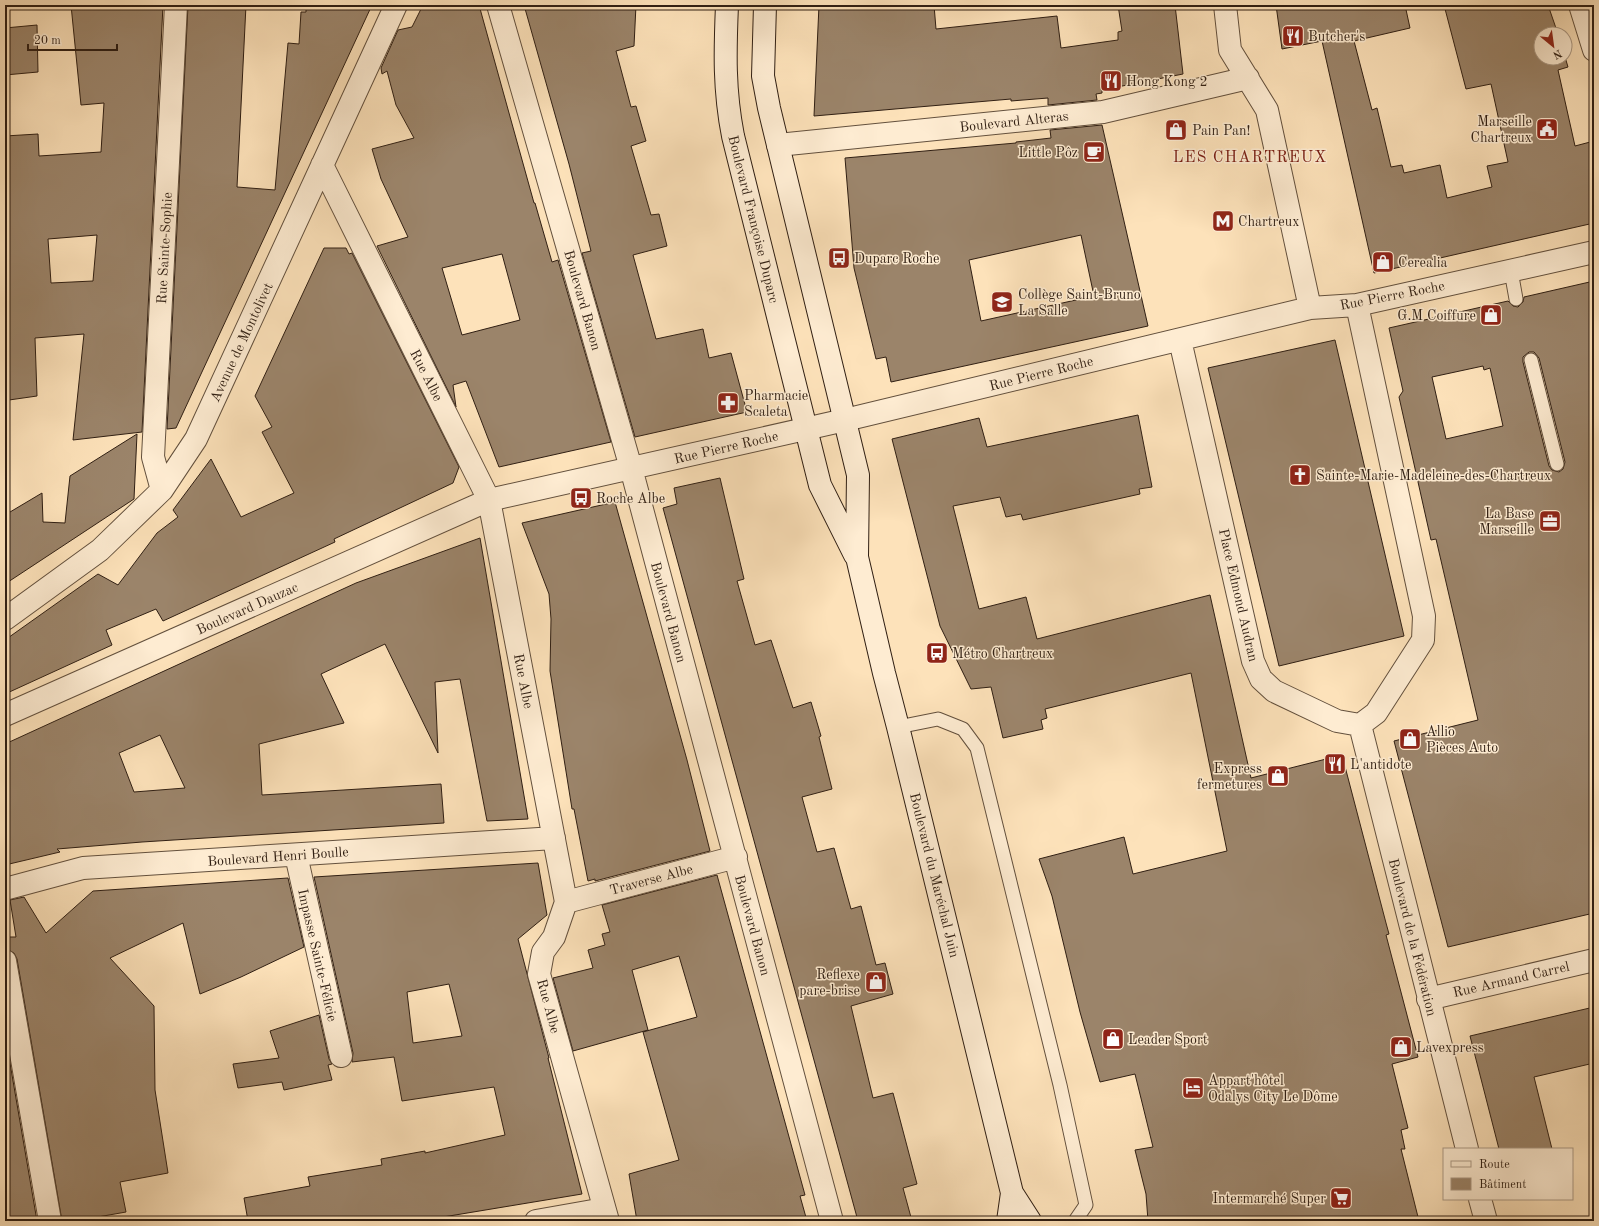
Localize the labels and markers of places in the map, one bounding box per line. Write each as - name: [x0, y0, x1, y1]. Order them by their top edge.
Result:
- restaurant icon: Butcher's: [1280, 23, 1306, 49]
- place label: Butcher's: [1308, 30, 1365, 44]
- restaurant icon: Hong Kong 2: [1098, 68, 1124, 94]
- place label: Hong Kong 2: [1126, 75, 1208, 89]
- place label: Marseille Chartreux: [1471, 115, 1532, 145]
- public building icon: Marseille Chartreux: [1534, 116, 1560, 142]
- shop icon: Pain Pan!: [1163, 117, 1189, 143]
- place label: Pain Pan!: [1192, 124, 1250, 138]
- cafe icon: Little Pôz: [1081, 139, 1107, 165]
- place label: Little Pôz: [1018, 146, 1078, 160]
- metro station icon: Chartreux: [1210, 208, 1236, 234]
- place label: Chartreux: [1238, 215, 1300, 229]
- bus stop icon: Duparc Roche: [826, 245, 852, 271]
- shop icon: Cerealia: [1370, 249, 1396, 275]
- place label: Duparc Roche: [854, 252, 939, 266]
- place label: Cerealia: [1398, 256, 1447, 270]
- place label: Collège Saint-Bruno La Salle: [1018, 288, 1141, 318]
- school or university icon: Collège Saint-Bruno La Salle: [989, 289, 1015, 315]
- shop icon: G.M Coiffure: [1478, 302, 1504, 328]
- place label: G.M Coiffure: [1397, 309, 1476, 323]
- place label: Pharmacie Scaleta: [744, 389, 808, 419]
- pharmacy icon: Pharmacie Scaleta: [715, 390, 741, 416]
- church icon: Sainte-Marie-Madeleine-des-Chartreux: [1287, 462, 1313, 488]
- place label: Sainte-Marie-Madeleine-des-Chartreux: [1316, 469, 1551, 483]
- bus stop icon: Roche Albe: [568, 485, 594, 511]
- place label: Roche Albe: [596, 492, 665, 506]
- place label: La Base Marseille: [1479, 507, 1534, 537]
- office icon: La Base Marseille: [1537, 508, 1563, 534]
- bus stop icon: Métro Chartreux: [924, 640, 950, 666]
- place label: Métro Chartreux: [952, 647, 1053, 661]
- place label: Allio Pièces Auto: [1426, 725, 1498, 755]
- shop icon: Allio Pièces Auto: [1397, 726, 1423, 752]
- restaurant icon: L'antidote: [1322, 751, 1348, 777]
- place label: L'antidote: [1350, 758, 1412, 772]
- place label: Express fermetures: [1197, 762, 1262, 792]
- shop icon: Express fermetures: [1265, 763, 1291, 789]
- place label: Reflexe pare-brise: [799, 968, 860, 998]
- shop icon: Reflexe pare-brise: [863, 969, 889, 995]
- shop icon: Leader Sport: [1100, 1026, 1126, 1052]
- place label: Leader Sport: [1128, 1033, 1208, 1047]
- shop icon: Lavexpress: [1388, 1034, 1414, 1060]
- place label: Lavexpress: [1416, 1041, 1484, 1055]
- place label: Appart'hôtel Odalys City Le Dôme: [1208, 1074, 1338, 1104]
- hotel icon: Appart'hôtel Odalys City Le Dôme: [1180, 1075, 1206, 1101]
- supermarket icon: Intermarché Super: [1328, 1185, 1354, 1211]
- place label: Intermarché Super: [1212, 1192, 1326, 1206]

